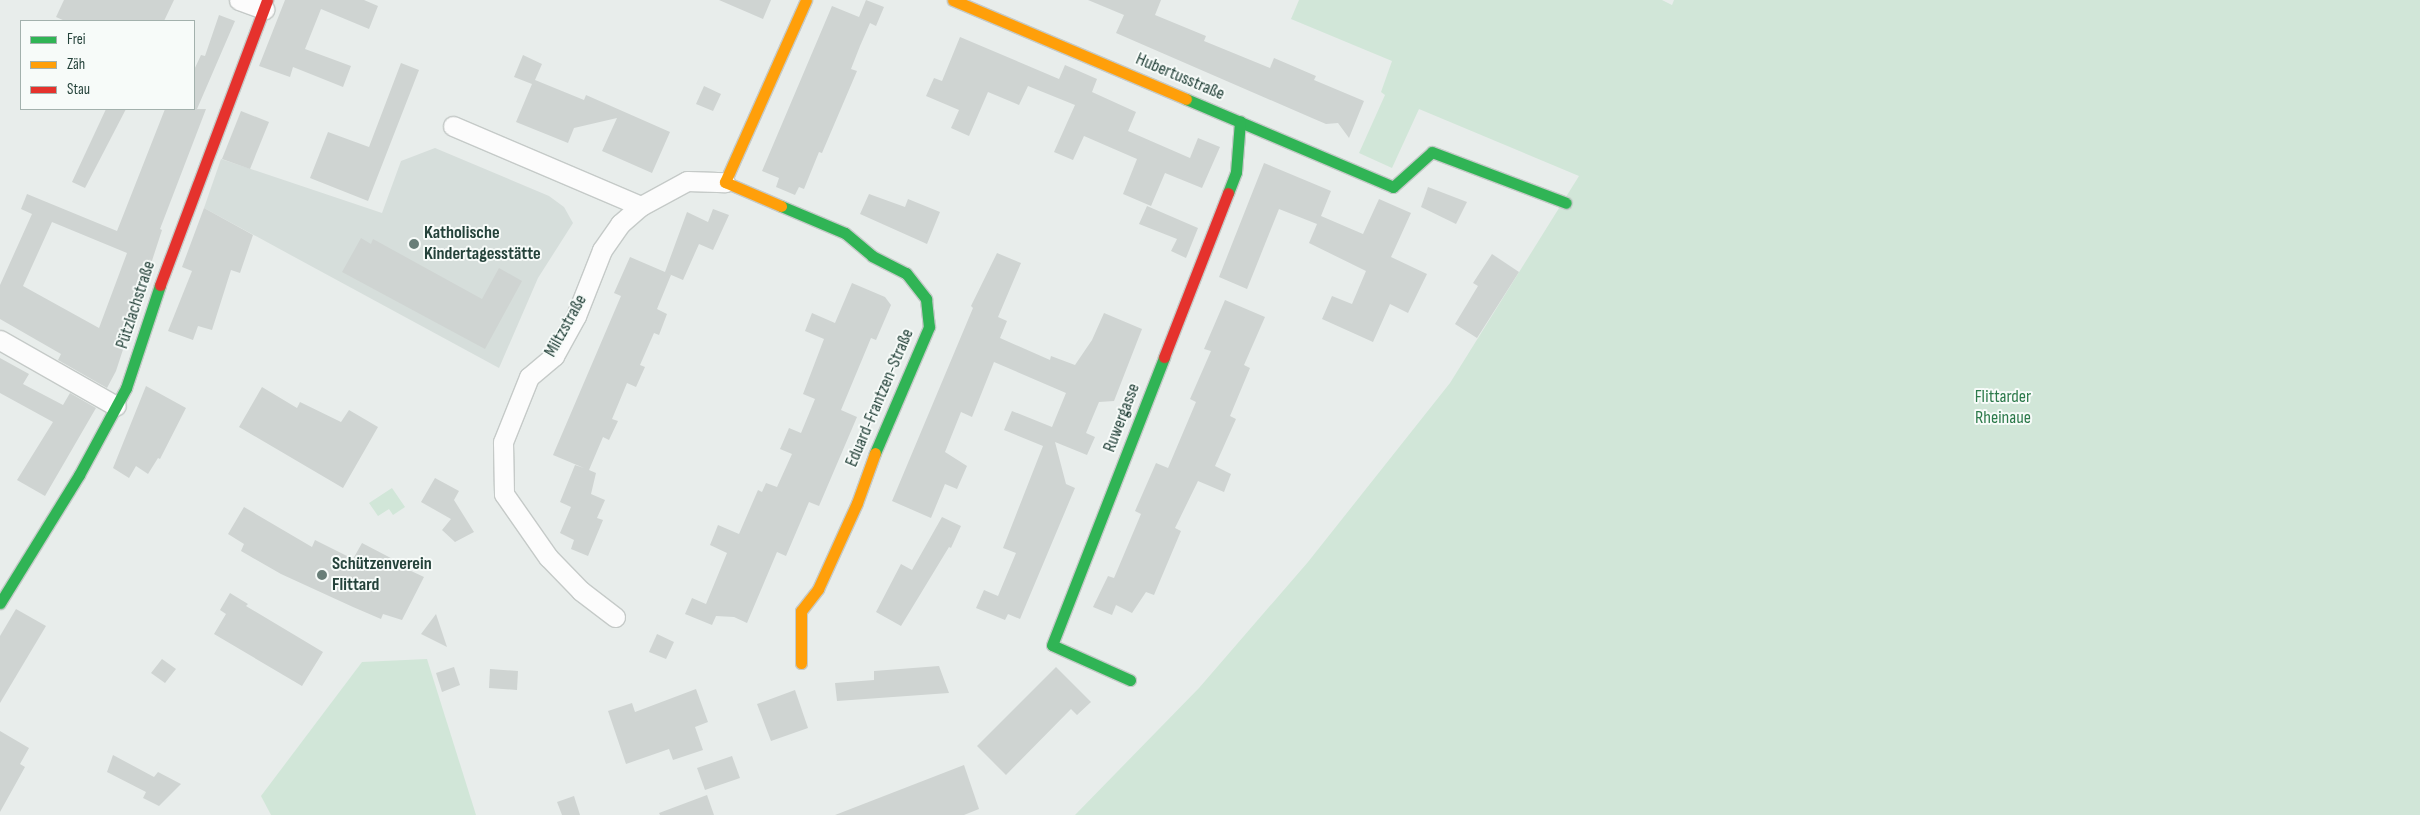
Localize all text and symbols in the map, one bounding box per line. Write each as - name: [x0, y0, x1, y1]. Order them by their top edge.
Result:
- legend: [20, 20, 195, 110]
- text: Frei: [67, 30, 86, 49]
- street label: Hubertusstraße: [1132, 49, 1228, 105]
- text: Zäh: [67, 55, 85, 74]
- text: Stau: [67, 80, 90, 99]
- place label: Katholische Kindertagesstätte: [424, 223, 541, 266]
- marker: Katholische Kindertagesstätte: [408, 238, 420, 250]
- street label: Pützlachstraße: [112, 258, 160, 352]
- street label: Miltzstraße: [540, 291, 592, 361]
- street label: Eduard-Frantzen-Straße: [841, 326, 919, 470]
- street label: Ruwergasse: [1099, 381, 1145, 455]
- park label: Flittarder Rheinaue: [1975, 387, 2031, 429]
- place label: Schützenverein Flittard: [332, 554, 432, 596]
- marker: Schützenverein Flittard: [316, 569, 328, 581]

